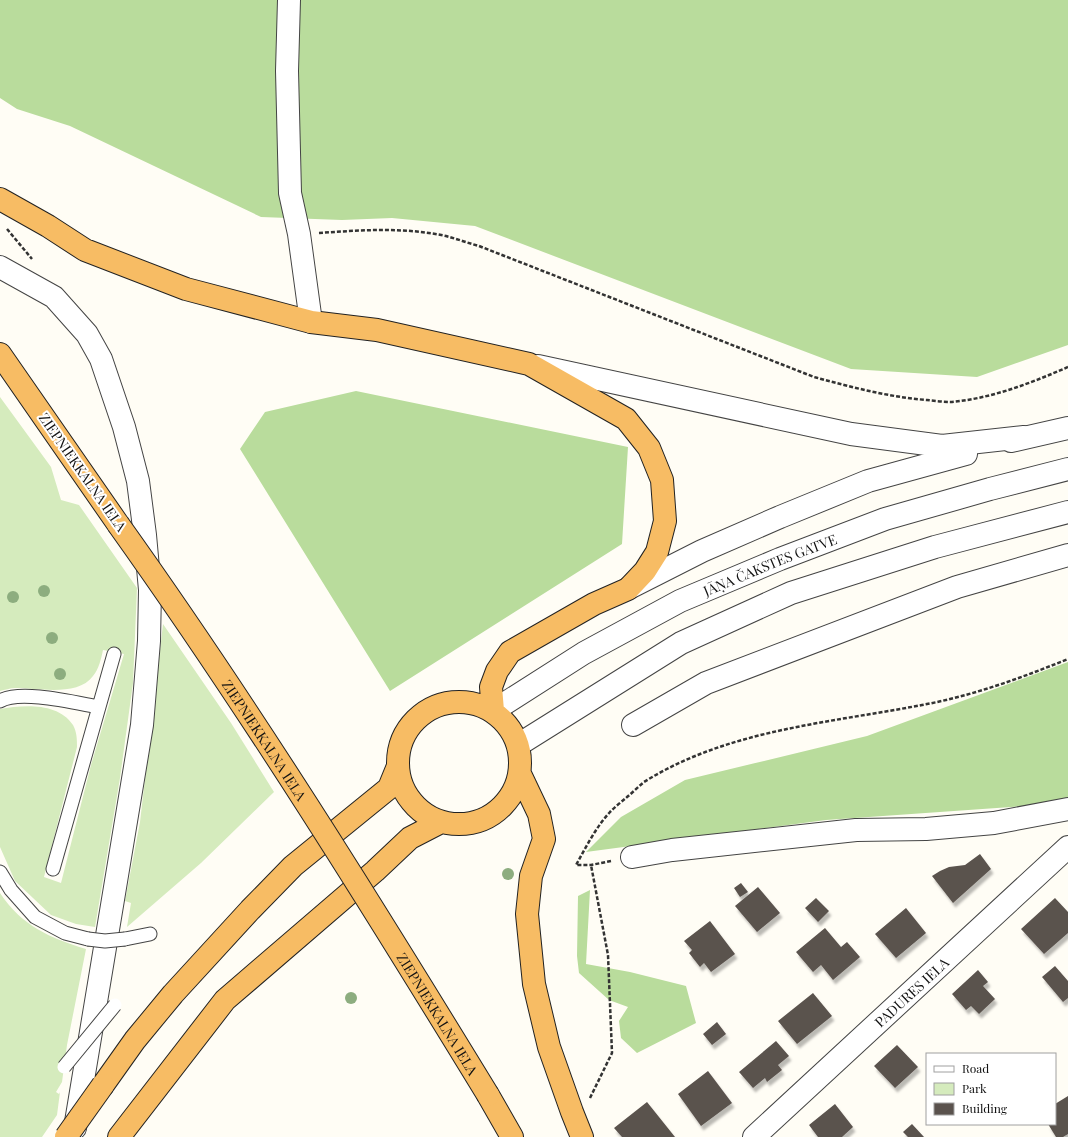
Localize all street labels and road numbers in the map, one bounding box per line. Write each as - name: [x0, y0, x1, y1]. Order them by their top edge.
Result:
- street label: ZIEPNIEKKALNA IELA: [35, 409, 131, 535]
- street label: JĀŅA ČAKSTES GATVE: [699, 529, 839, 600]
- street label: ZIEPNIEKKALNA IELA: [218, 676, 311, 804]
- street label: ZIEPNIEKKALNA IELA: [393, 949, 483, 1079]
- street label: PADURES IELA: [870, 953, 953, 1031]

